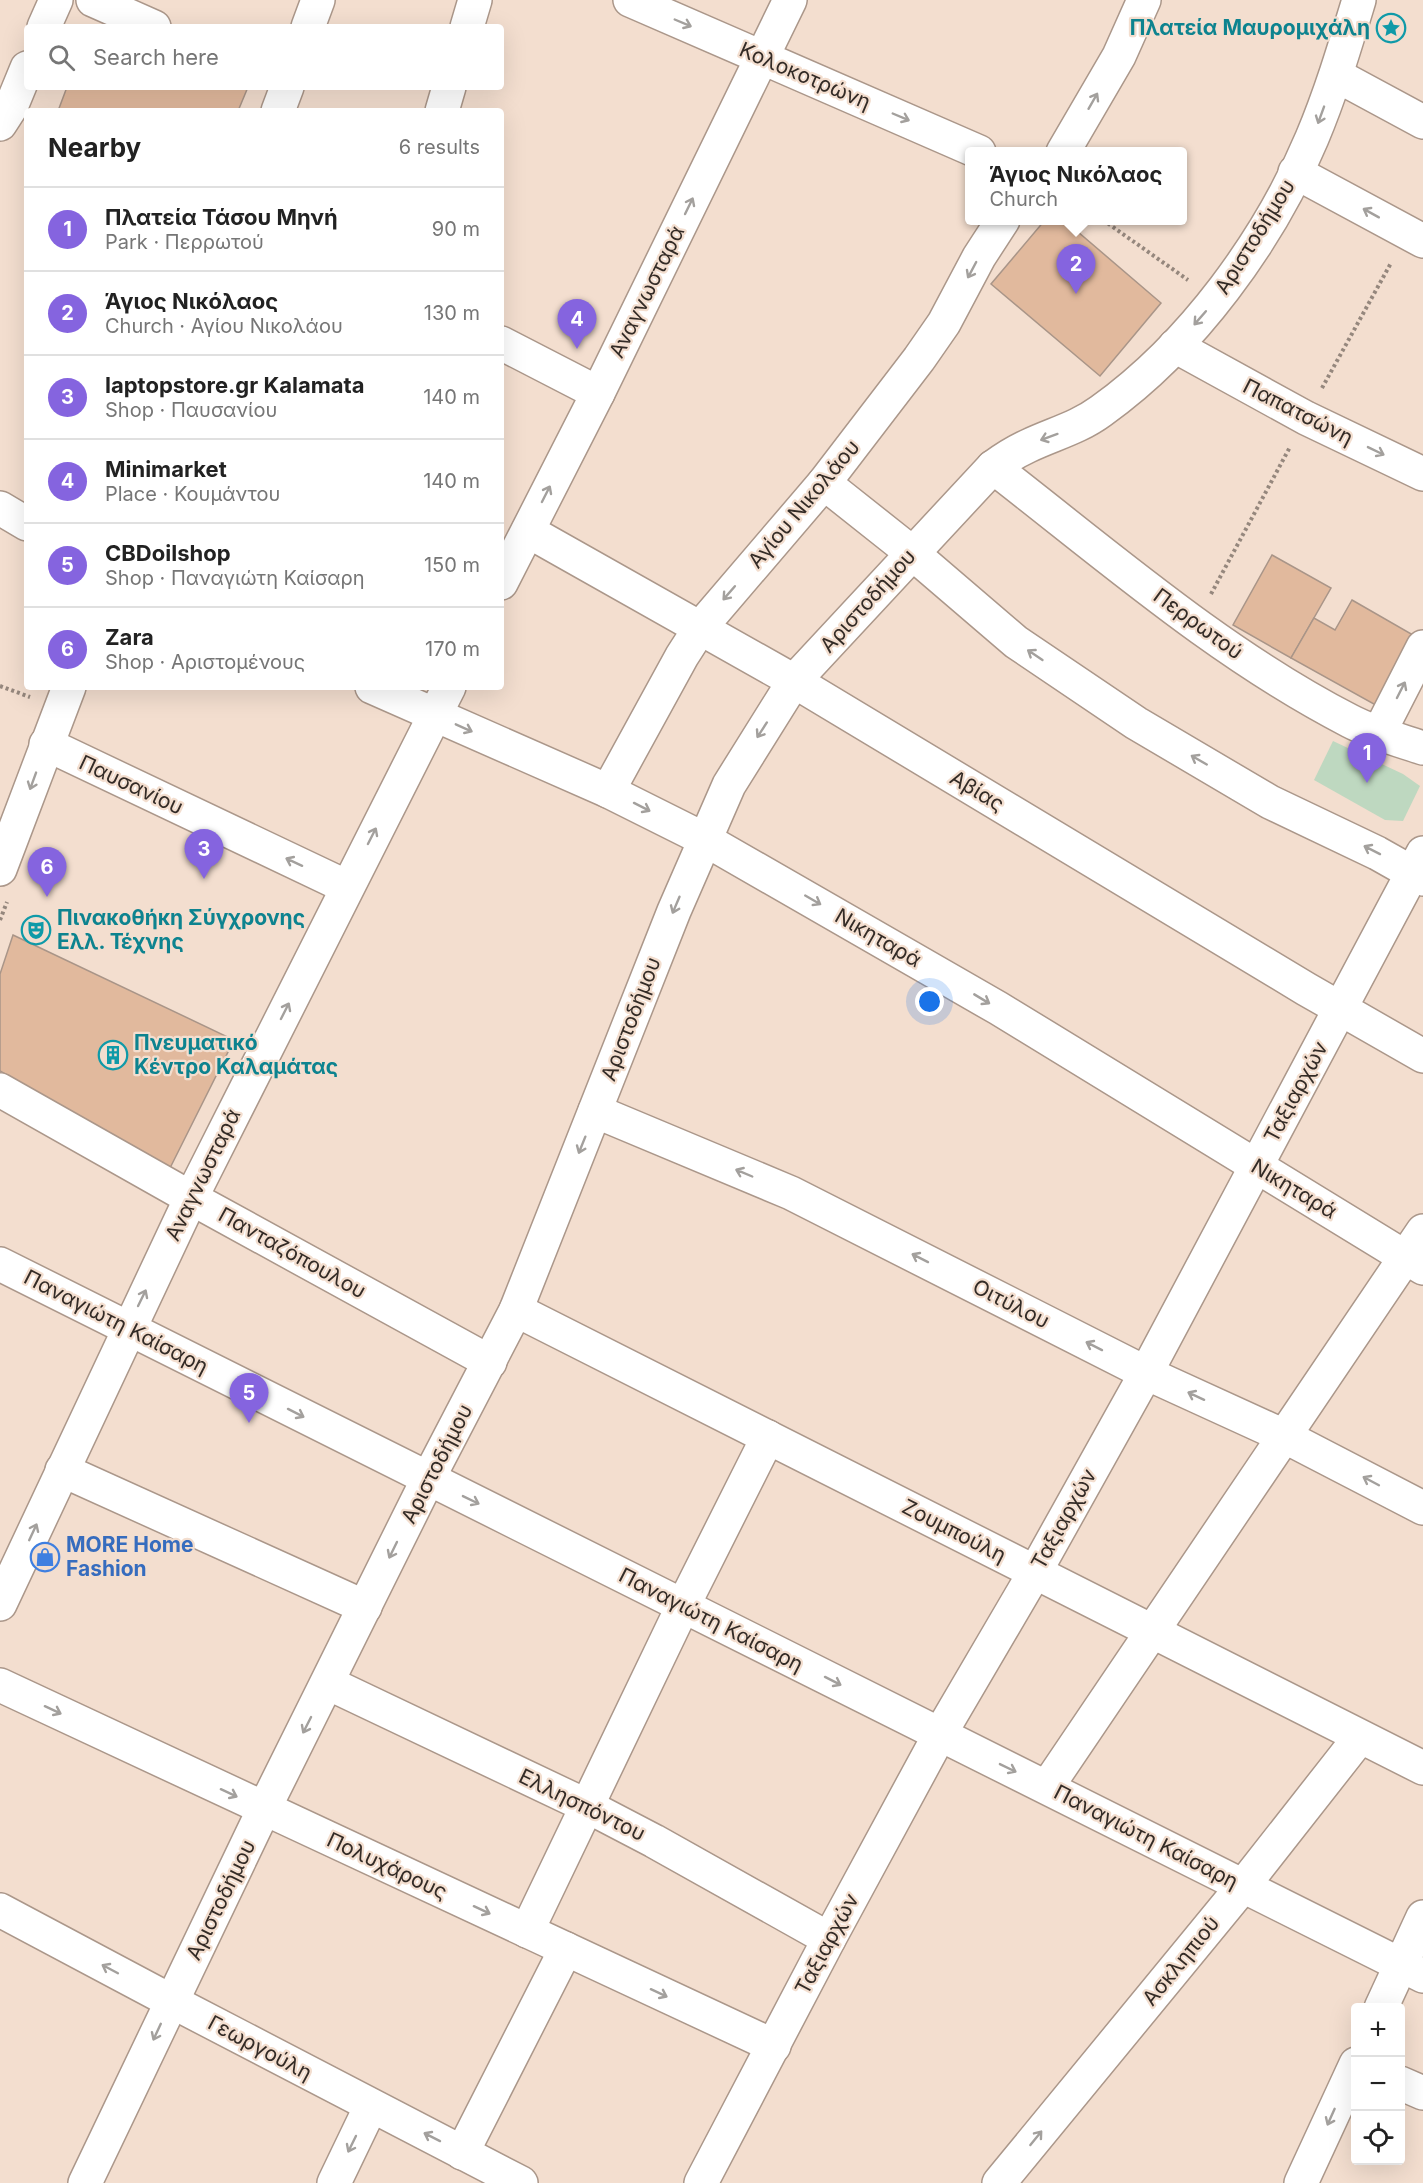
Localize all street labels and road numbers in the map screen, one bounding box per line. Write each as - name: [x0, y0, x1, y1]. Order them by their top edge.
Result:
- street label: Κολοκοτρώνη: [736, 37, 875, 114]
- street label: Αριστοδήμου: [1209, 175, 1300, 299]
- street label: Αναγνωσταρά: [604, 222, 689, 362]
- street label: Παπατσώνη: [1239, 373, 1357, 450]
- street label: Αγίου Νικολάου: [743, 435, 864, 573]
- street label: Αριστοδήμου: [815, 544, 921, 658]
- street label: Περρωτού: [1149, 583, 1248, 664]
- street label: Παυσανίου: [75, 750, 187, 819]
- street label: Αβίας: [946, 765, 1009, 816]
- street label: Νικηταρά: [831, 903, 926, 972]
- street label: Αριστοδήμου: [595, 953, 666, 1084]
- street label: Ταξιαρχών: [1258, 1037, 1333, 1147]
- street label: Αναγνωσταρά: [160, 1105, 245, 1245]
- street label: Νικηταρά: [1247, 1153, 1342, 1224]
- street label: Πανταζόπουλου: [214, 1202, 370, 1303]
- street label: Παναγιώτη Καίσαρη: [20, 1264, 212, 1379]
- street label: Οιτύλου: [969, 1274, 1054, 1333]
- street label: Αριστοδήμου: [396, 1400, 477, 1528]
- street label: Ταξιαρχών: [1026, 1464, 1101, 1573]
- street label: Ζουμπούλη: [898, 1494, 1011, 1567]
- street label: Παναγιώτη Καίσαρη: [615, 1562, 807, 1677]
- street label: Ελλησπόντου: [515, 1763, 649, 1846]
- street label: Παναγιώτη Καίσαρη: [1050, 1779, 1242, 1894]
- street label: Πολυχάρους: [323, 1827, 451, 1904]
- street label: Αριστοδήμου: [181, 1836, 260, 1964]
- street label: Ταξιαρχών: [789, 1889, 864, 1999]
- street label: Ασκληπιού: [1137, 1911, 1224, 2011]
- street label: Γεωργούλη: [204, 2010, 316, 2085]

